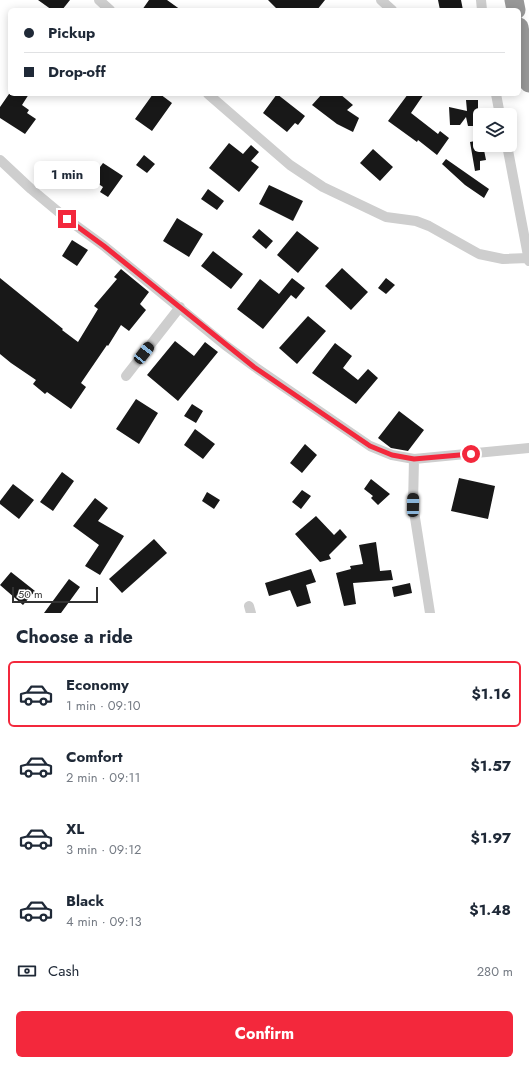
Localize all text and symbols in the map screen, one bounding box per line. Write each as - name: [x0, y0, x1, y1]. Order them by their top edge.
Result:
- text: Pickup: [48, 22, 95, 44]
- text: Drop-off: [48, 61, 106, 83]
- map controls: [473, 108, 517, 152]
- button: layers: [473, 108, 517, 152]
- callout: 1 min: [34, 161, 100, 189]
- text: 1 min: [51, 165, 83, 184]
- route end: [58, 210, 76, 228]
- car: [132, 340, 156, 366]
- route start: [462, 445, 480, 463]
- car: [407, 493, 419, 517]
- scale bar: [12, 585, 98, 604]
- text: 50 m: [18, 586, 43, 602]
- text: Choose a ride: [16, 624, 133, 650]
- text: Economy: [66, 674, 129, 696]
- icon: car: [18, 676, 54, 712]
- text: $1.16: [472, 683, 511, 705]
- text: 1 min · 09:10: [66, 696, 141, 715]
- text: Comfort: [66, 746, 123, 768]
- icon: car: [18, 748, 54, 784]
- text: $1.57: [470, 755, 511, 777]
- text: 2 min · 09:11: [66, 768, 140, 787]
- text: XL: [66, 818, 84, 840]
- icon: car: [18, 820, 54, 856]
- text: $1.97: [471, 827, 511, 849]
- text: 3 min · 09:12: [66, 840, 141, 859]
- text: Black: [66, 890, 104, 912]
- icon: car: [18, 892, 54, 928]
- text: $1.48: [469, 899, 511, 921]
- text: 4 min · 09:13: [66, 912, 142, 931]
- icon: cash: [16, 960, 38, 982]
- text: Cash: [48, 960, 79, 982]
- text: 280 m: [477, 962, 513, 981]
- button: Confirm: [16, 1011, 513, 1057]

